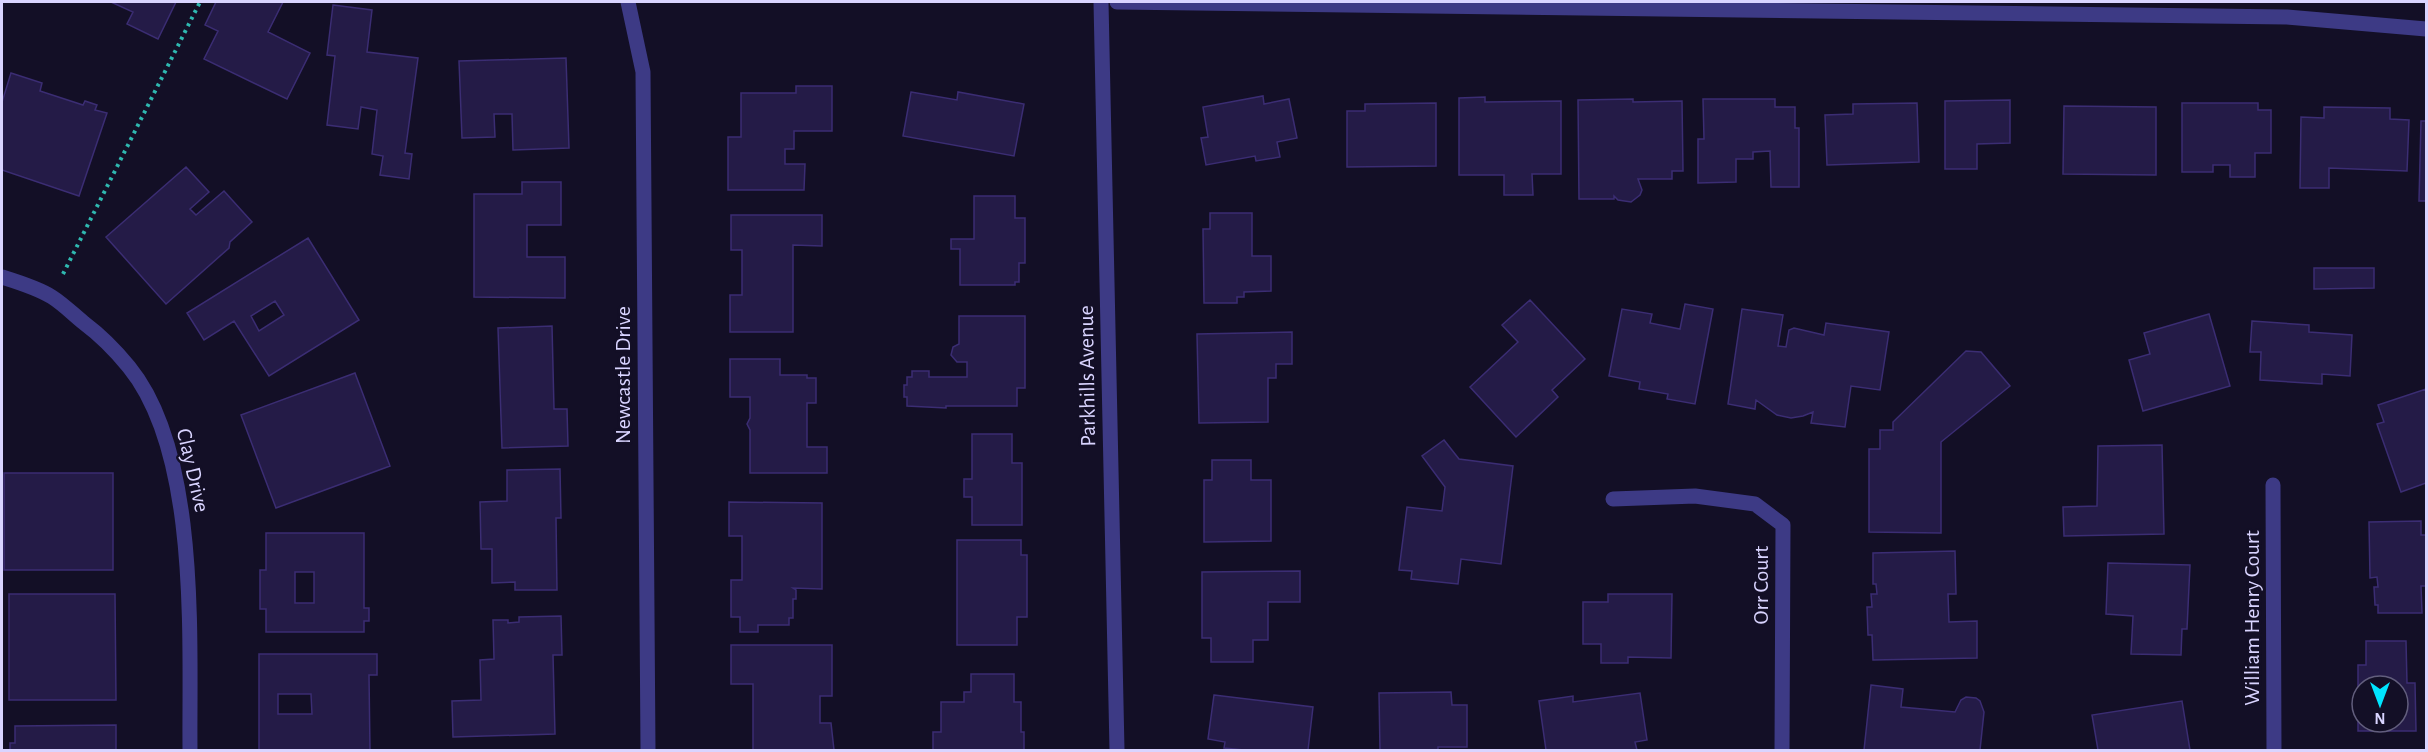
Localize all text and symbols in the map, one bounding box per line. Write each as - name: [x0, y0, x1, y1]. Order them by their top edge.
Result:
- street label: Parkhills Avenue: [1075, 305, 1099, 447]
- street label: Newcastle Drive: [612, 306, 634, 444]
- street label: Clay Drive: [173, 426, 213, 514]
- street label: William Henry Court: [2241, 530, 2263, 706]
- street label: Orr Court: [1750, 546, 1772, 624]
- north arrow: [2350, 674, 2410, 734]
- text: N: [2374, 710, 2386, 726]

